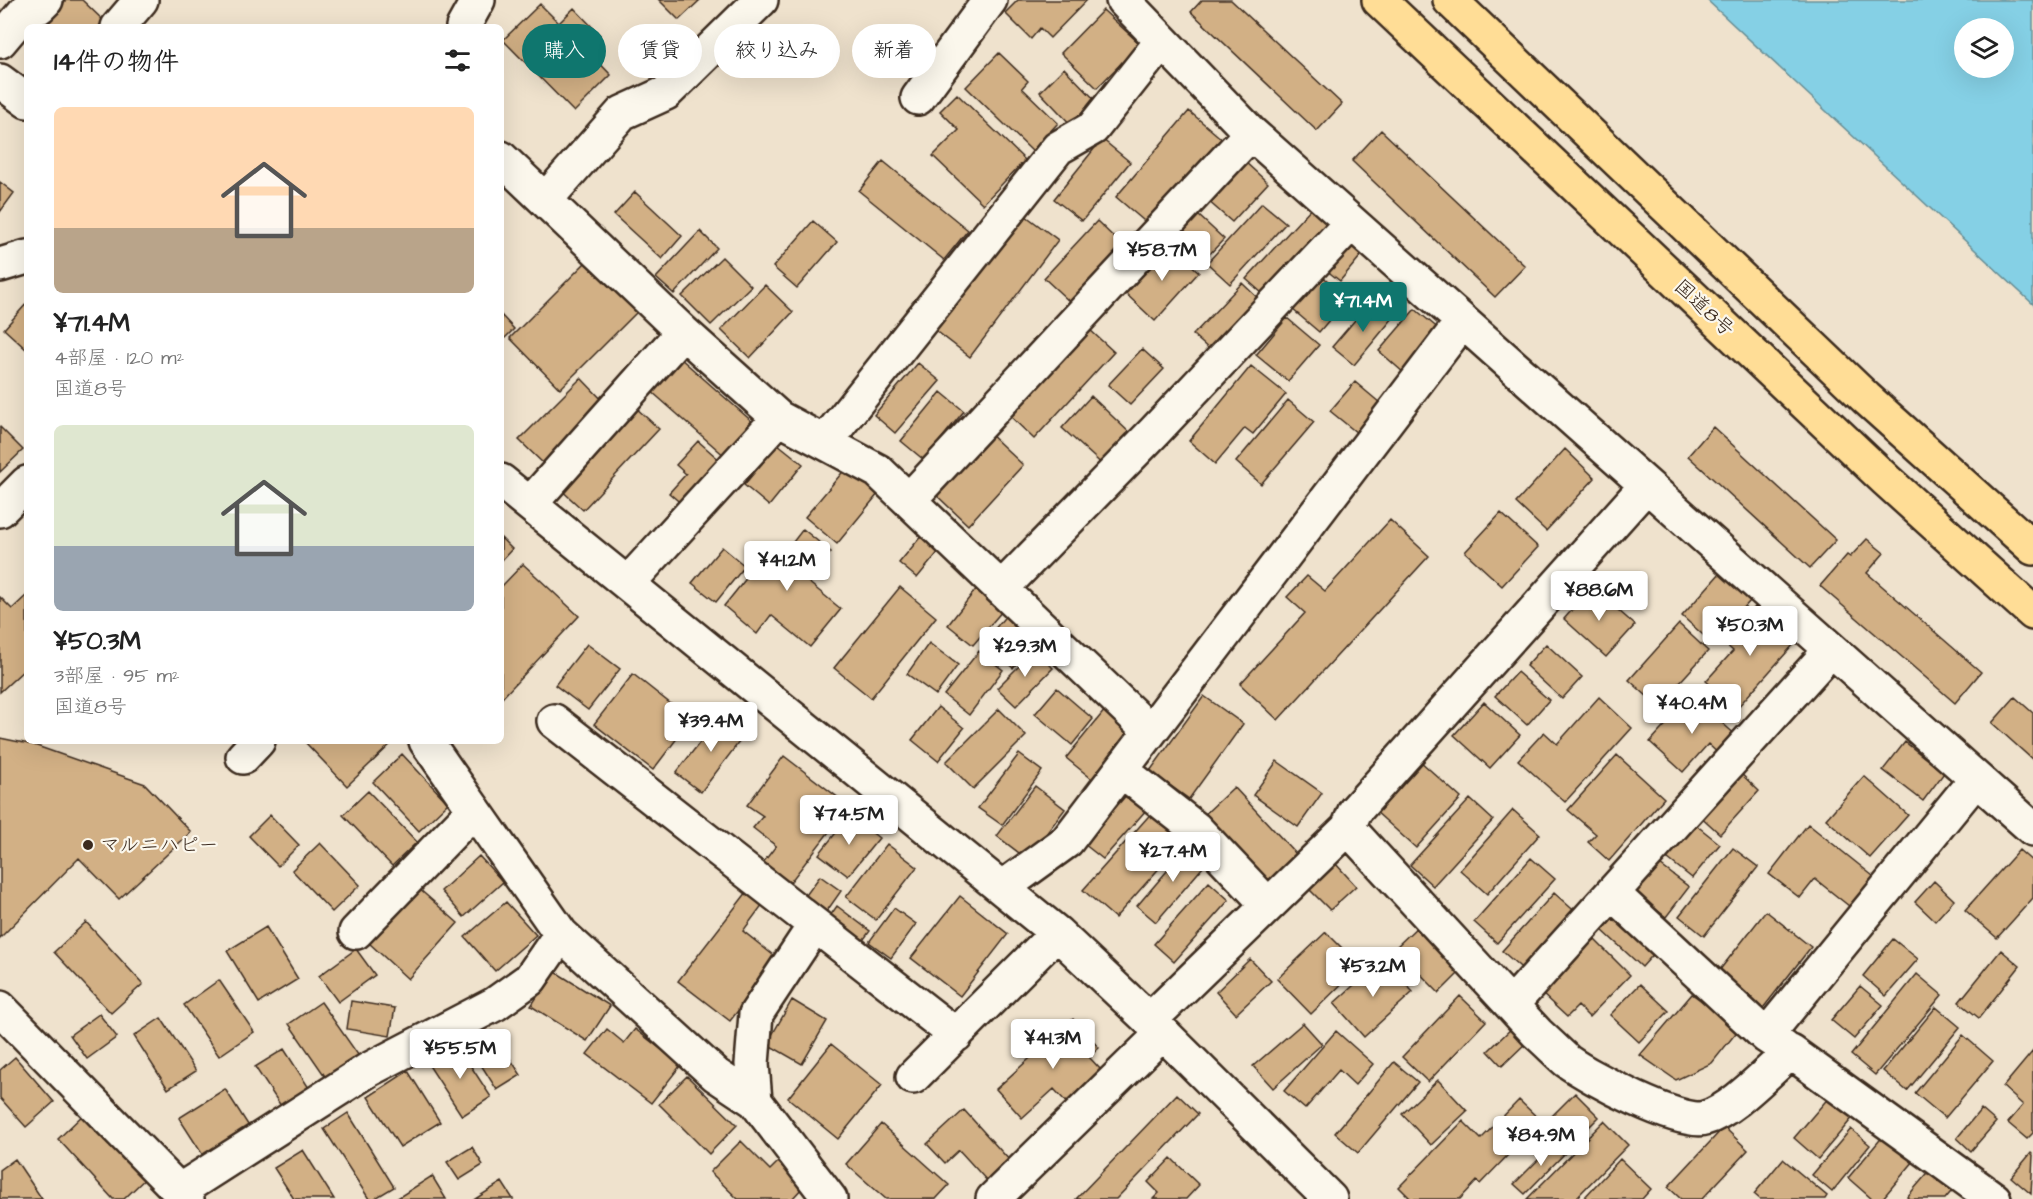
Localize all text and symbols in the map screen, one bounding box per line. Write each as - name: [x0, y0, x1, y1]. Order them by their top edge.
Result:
- map controls: [1954, 18, 2014, 78]
- button: layers: [1954, 18, 2014, 78]
- chip: 購入: [522, 24, 606, 78]
- chip: 賃貸: [618, 24, 702, 78]
- chip: 絞り込み: [714, 24, 840, 78]
- chip: 新着: [852, 24, 936, 78]
- text: 14件の物件: [54, 44, 179, 80]
- icon: filters: [441, 44, 474, 77]
- icon: home: [210, 146, 318, 254]
- pin: ¥58.7M: [1113, 231, 1211, 282]
- text: ¥58.7M: [1127, 236, 1197, 264]
- street label: 国道8号: [1668, 273, 1740, 343]
- pin: ¥71.4M: [1314, 282, 1412, 333]
- text: ¥71.4M: [1334, 287, 1392, 315]
- text: ¥71.4M: [54, 305, 130, 341]
- text: 4部屋 · 120 m²: [54, 344, 184, 372]
- text: 国道8号: [54, 375, 127, 403]
- icon: home: [210, 464, 318, 572]
- pin: ¥41.2M: [738, 541, 836, 592]
- text: ¥41.2M: [758, 546, 816, 574]
- pin: ¥88.6M: [1550, 571, 1648, 622]
- text: ¥88.6M: [1565, 576, 1633, 604]
- pin: ¥50.3M: [1701, 606, 1799, 657]
- text: ¥50.3M: [1717, 611, 1784, 639]
- text: ¥50.3M: [54, 623, 141, 659]
- pin: ¥29.3M: [976, 627, 1074, 678]
- text: ¥29.3M: [993, 632, 1057, 660]
- text: 3部屋 · 95 m²: [54, 662, 180, 690]
- pin: ¥40.4M: [1643, 684, 1741, 735]
- text: ¥40.4M: [1657, 689, 1727, 717]
- text: 国道8号: [54, 693, 127, 721]
- pin: ¥39.4M: [662, 702, 760, 753]
- text: ¥39.4M: [678, 707, 744, 735]
- pin: ¥74.5M: [800, 795, 898, 846]
- text: ¥74.5M: [814, 800, 884, 828]
- place label: マルニハピー: [100, 831, 219, 859]
- pin: ¥27.4M: [1124, 832, 1222, 883]
- text: ¥27.4M: [1139, 837, 1207, 865]
- marker: マルニハピー: [81, 838, 95, 852]
- pin: ¥53.2M: [1324, 947, 1422, 998]
- text: ¥53.2M: [1340, 952, 1406, 980]
- pin: ¥41.3M: [1004, 1019, 1102, 1070]
- text: ¥41.3M: [1025, 1024, 1081, 1052]
- pin: ¥55.5M: [411, 1029, 509, 1080]
- text: ¥55.5M: [424, 1034, 496, 1062]
- pin: ¥84.9M: [1492, 1116, 1590, 1167]
- text: ¥84.9M: [1507, 1121, 1575, 1149]

